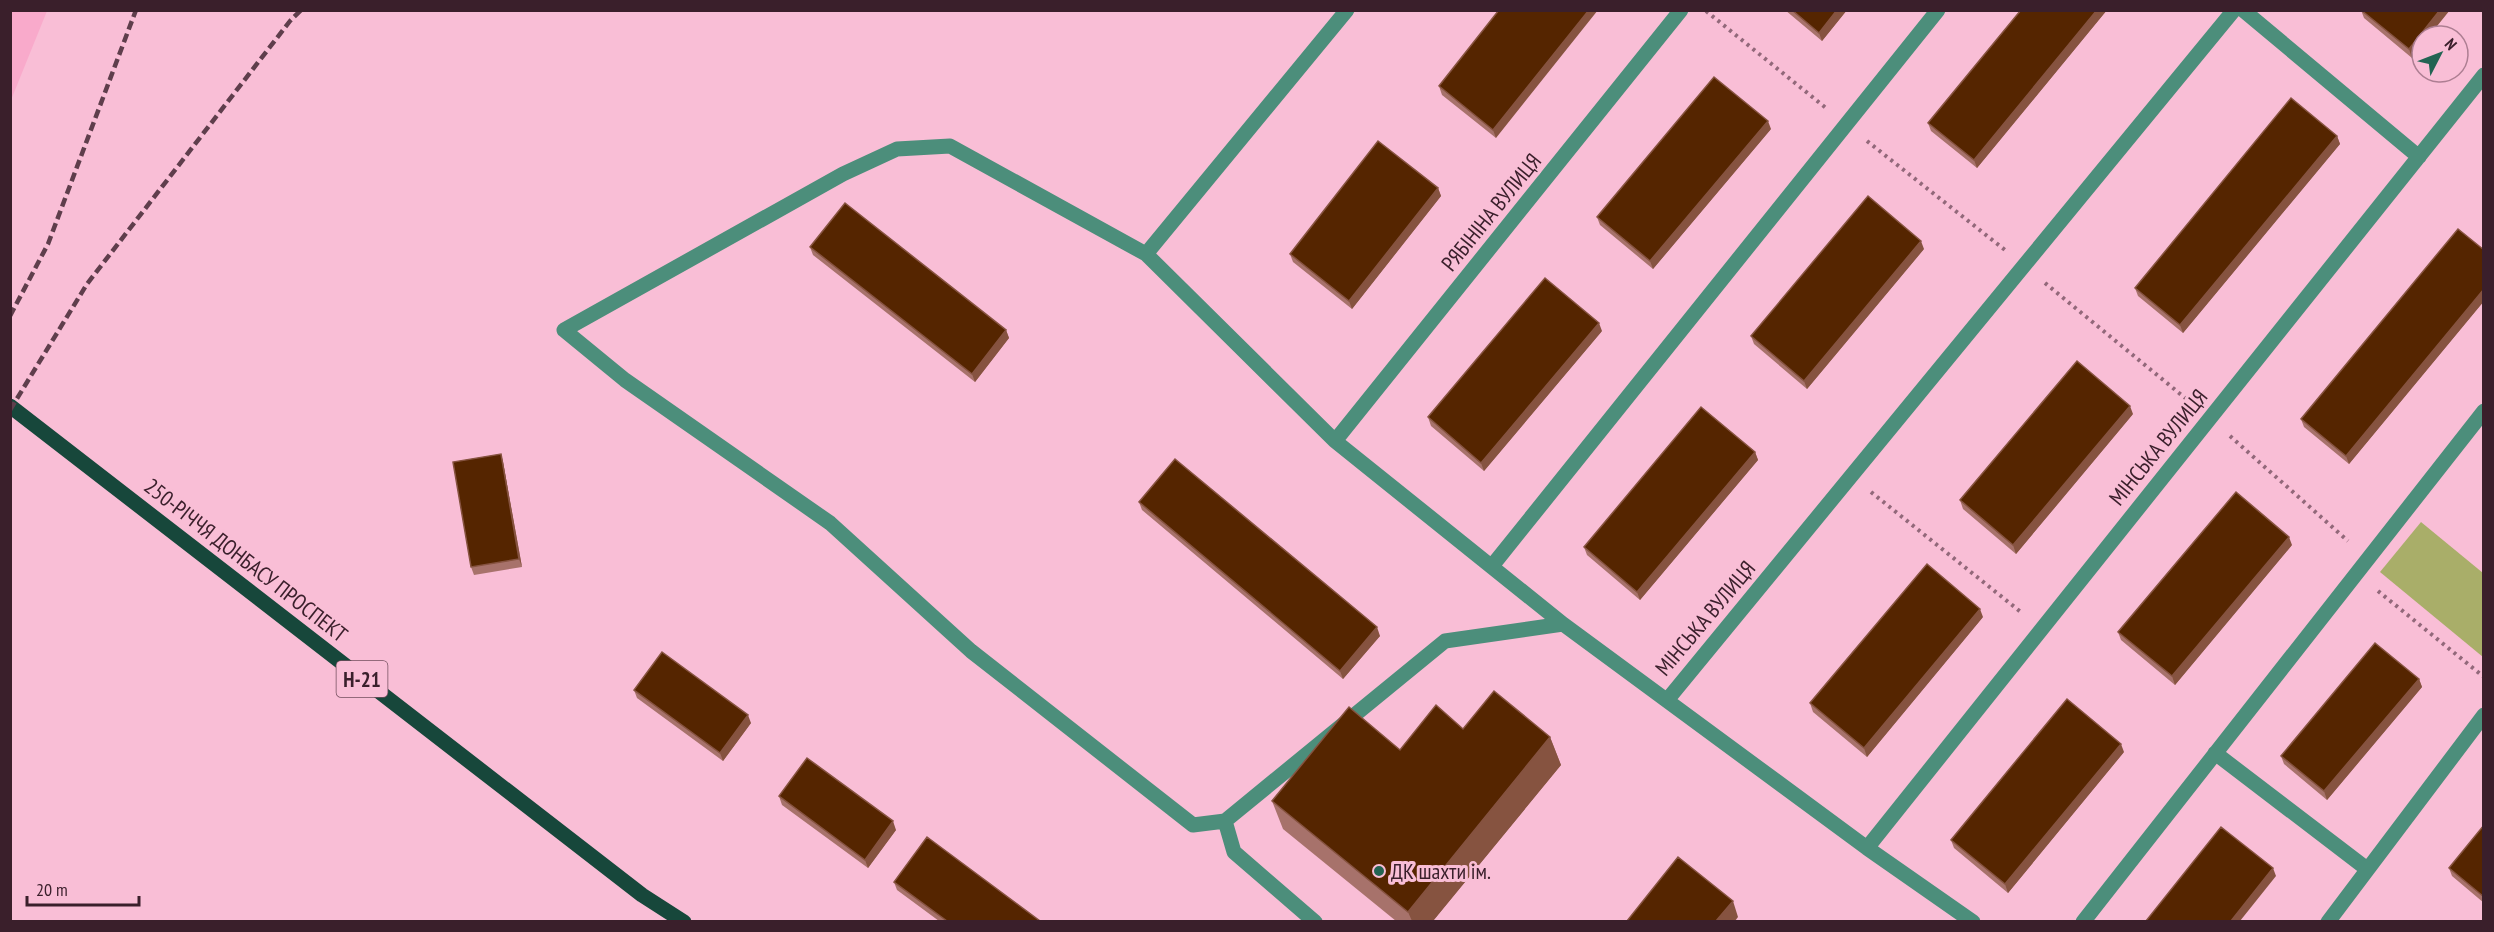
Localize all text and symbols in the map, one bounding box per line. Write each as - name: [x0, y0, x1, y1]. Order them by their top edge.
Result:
- north arrow: [2410, 24, 2470, 84]
- text: N: [2441, 34, 2461, 54]
- street label: РЯБІНІНА ВУЛИЦЯ: [1435, 147, 1547, 277]
- street label: МІНСЬКА ВУЛИЦЯ: [2103, 383, 2213, 511]
- street label: 250-РІЧЧЯ ДОНБАСУ ПРОСПЕКТ: [139, 472, 353, 648]
- street label: МІНСЬКА ВУЛИЦЯ: [1649, 555, 1761, 681]
- road number: Н-21: [336, 661, 388, 697]
- place label: ДК шахти ім.: [1391, 857, 1491, 885]
- marker: ДК шахти ім.: [1372, 864, 1386, 878]
- scale bar: [27, 869, 140, 907]
- text: 20 m: [36, 878, 68, 901]

